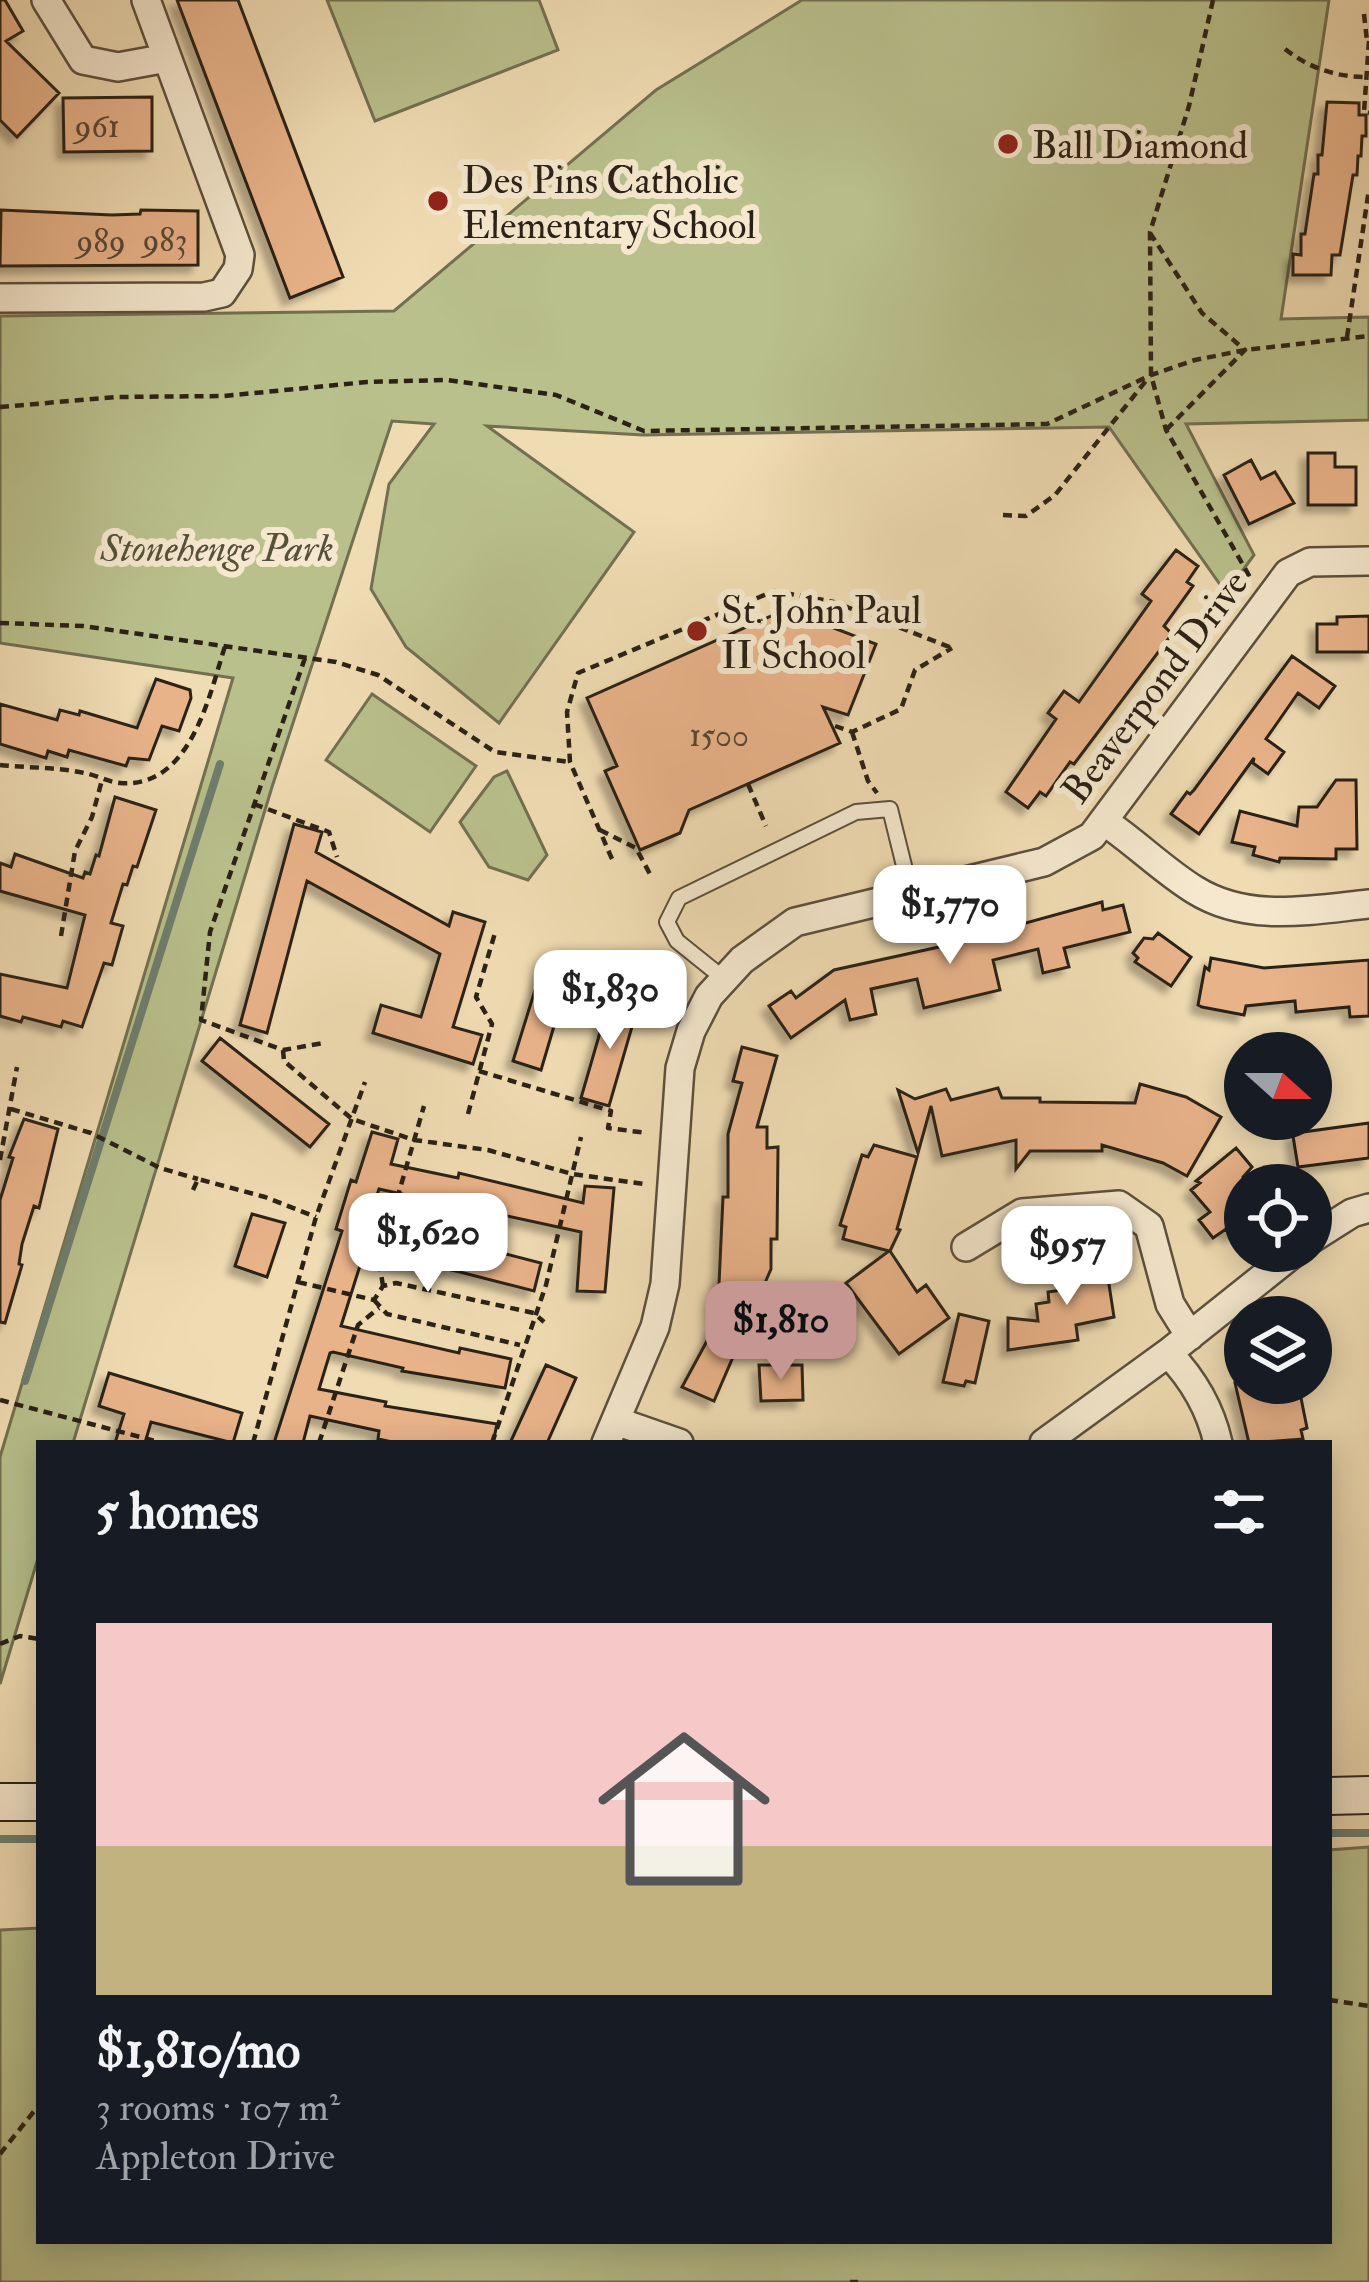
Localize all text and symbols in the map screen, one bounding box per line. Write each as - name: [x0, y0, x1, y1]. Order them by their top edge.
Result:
- house number: 961: [71, 106, 120, 147]
- place label: Ball Diamond: [1032, 121, 1248, 170]
- marker: Ball Diamond: [995, 131, 1021, 157]
- place label: Des Pins Catholic Elementary School: [462, 156, 756, 250]
- marker: Des Pins Catholic Elementary School: [425, 188, 451, 214]
- house number: 983: [139, 220, 188, 261]
- house number: 989: [73, 221, 126, 262]
- park label: Stonehenge Park: [99, 524, 334, 573]
- street label: Beaverpond Drive: [1051, 560, 1259, 813]
- place label: St. John Paul II School: [721, 586, 922, 680]
- marker: St. John Paul II School: [684, 618, 710, 644]
- house number: 1500: [689, 715, 749, 756]
- pin: $1,770: [852, 865, 1048, 967]
- text: $1,770: [900, 879, 1000, 928]
- pin: $1,830: [512, 950, 708, 1052]
- text: $1,830: [561, 964, 659, 1013]
- north arrow: [1224, 1032, 1332, 1140]
- map controls: [1224, 1032, 1332, 1404]
- button: locate: [1224, 1164, 1332, 1272]
- pin: $1,620: [330, 1193, 526, 1295]
- pin: $957: [996, 1206, 1138, 1308]
- text: $1,620: [376, 1207, 480, 1256]
- text: $957: [1028, 1220, 1106, 1269]
- pin: $1,810: [683, 1281, 879, 1383]
- text: $1,810: [732, 1295, 830, 1344]
- button: layers: [1224, 1296, 1332, 1404]
- icon: filters: [1206, 1479, 1272, 1545]
- text: 5 homes: [96, 1480, 259, 1544]
- icon: home: [576, 1701, 792, 1917]
- text: $1,810/mo: [96, 2019, 300, 2083]
- text: 3 rooms · 107 m²: [96, 2083, 340, 2132]
- text: Appleton Drive: [96, 2132, 335, 2181]

